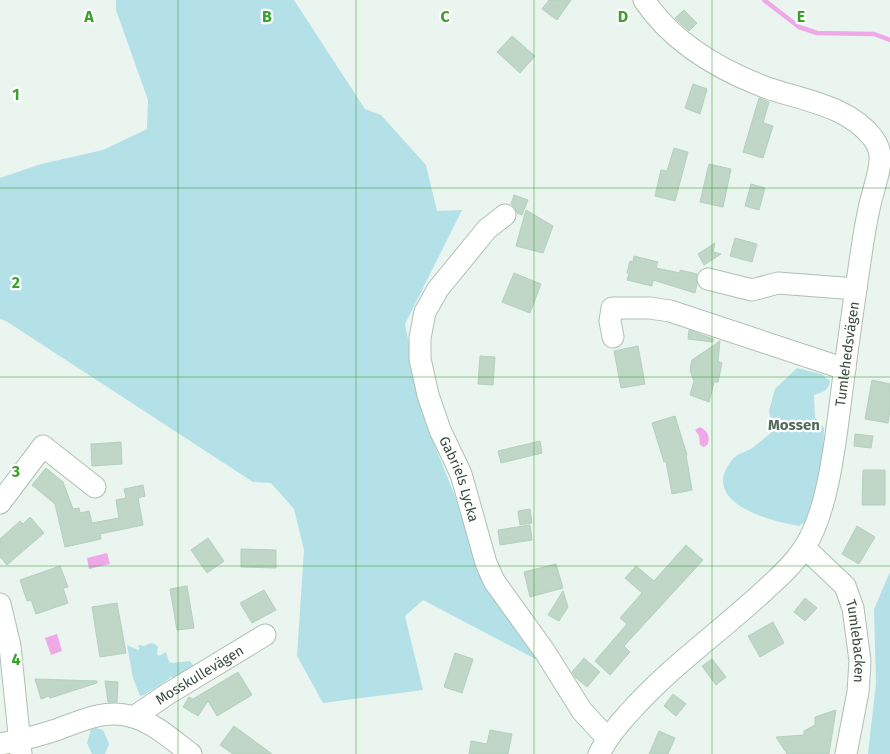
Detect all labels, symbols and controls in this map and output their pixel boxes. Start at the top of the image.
text: A [83,7,94,26]
text: B [262,7,272,26]
text: C [440,7,450,26]
text: D [618,7,628,26]
text: E [797,7,805,26]
text: 1 [12,85,20,104]
text: 2 [12,273,20,292]
street label: Tumlehedsvägen [831,300,863,407]
district label: Mossen [768,416,820,434]
street label: Gabriels Lycka [436,433,483,524]
text: 3 [11,462,20,481]
street label: Tumlebacken [842,597,869,683]
street label: Mosskullevägen [152,641,247,708]
text: 4 [11,650,21,669]

